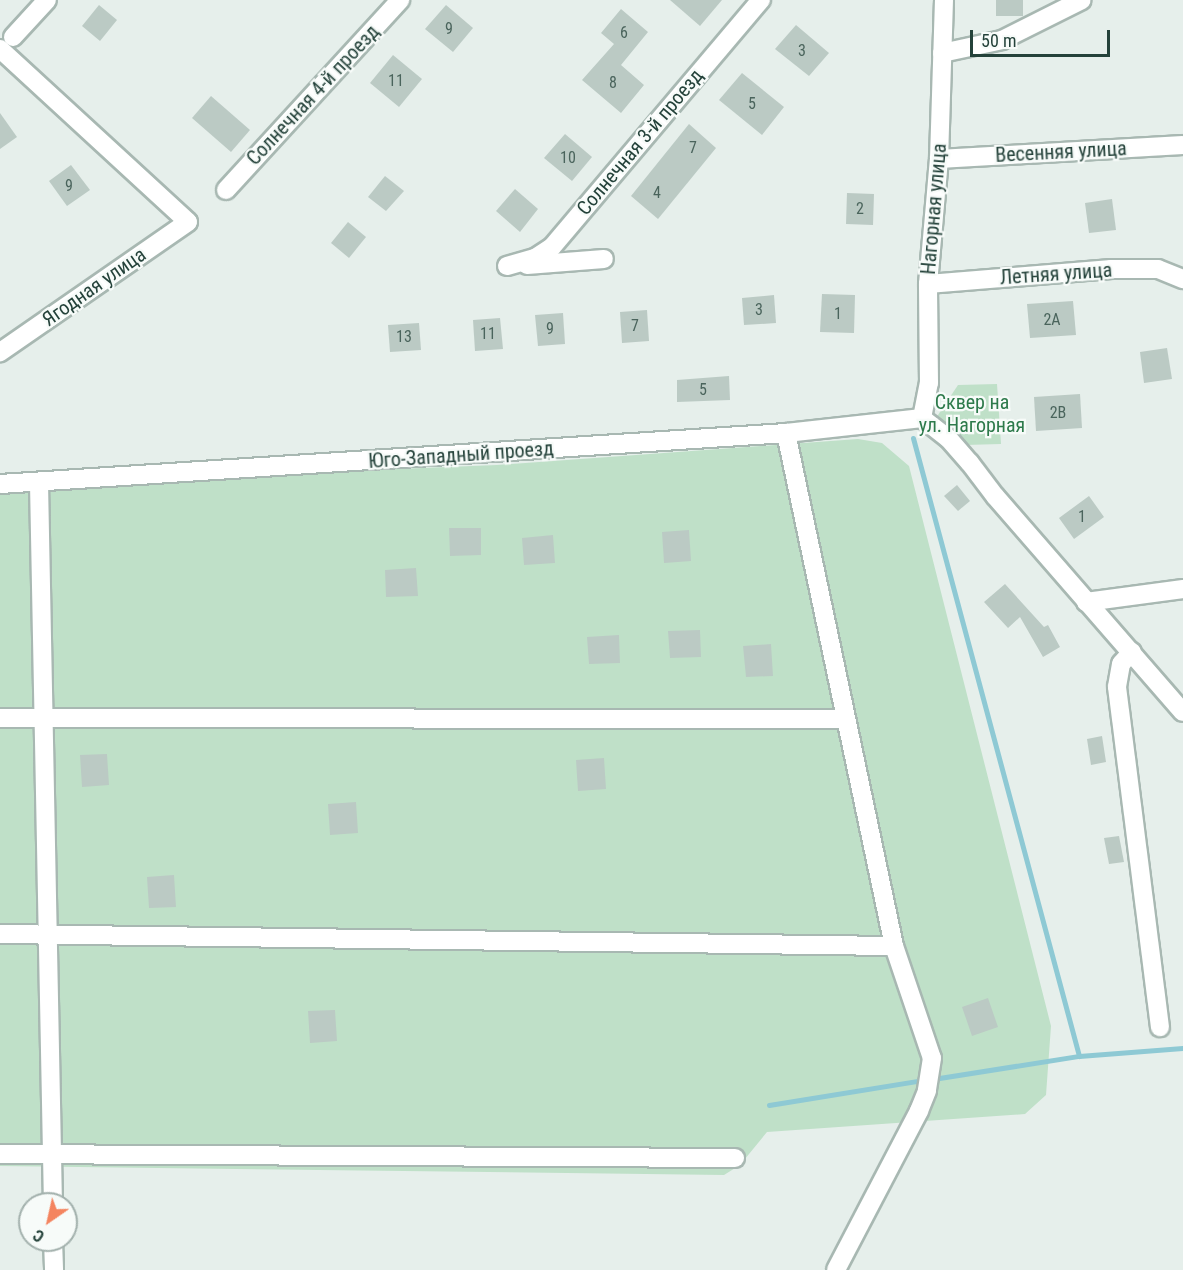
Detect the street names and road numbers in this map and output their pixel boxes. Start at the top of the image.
street label: Солнечная 4-й проезд [242,20,384,170]
street label: Солнечная 3-й проезд [572,64,708,220]
street label: Весенняя улица [995,137,1127,167]
street label: Нагорная улица [916,142,952,276]
street label: Ягодная улица [38,242,150,332]
street label: Летняя улица [999,258,1113,290]
street label: Юго-Западный проезд [368,437,554,473]

